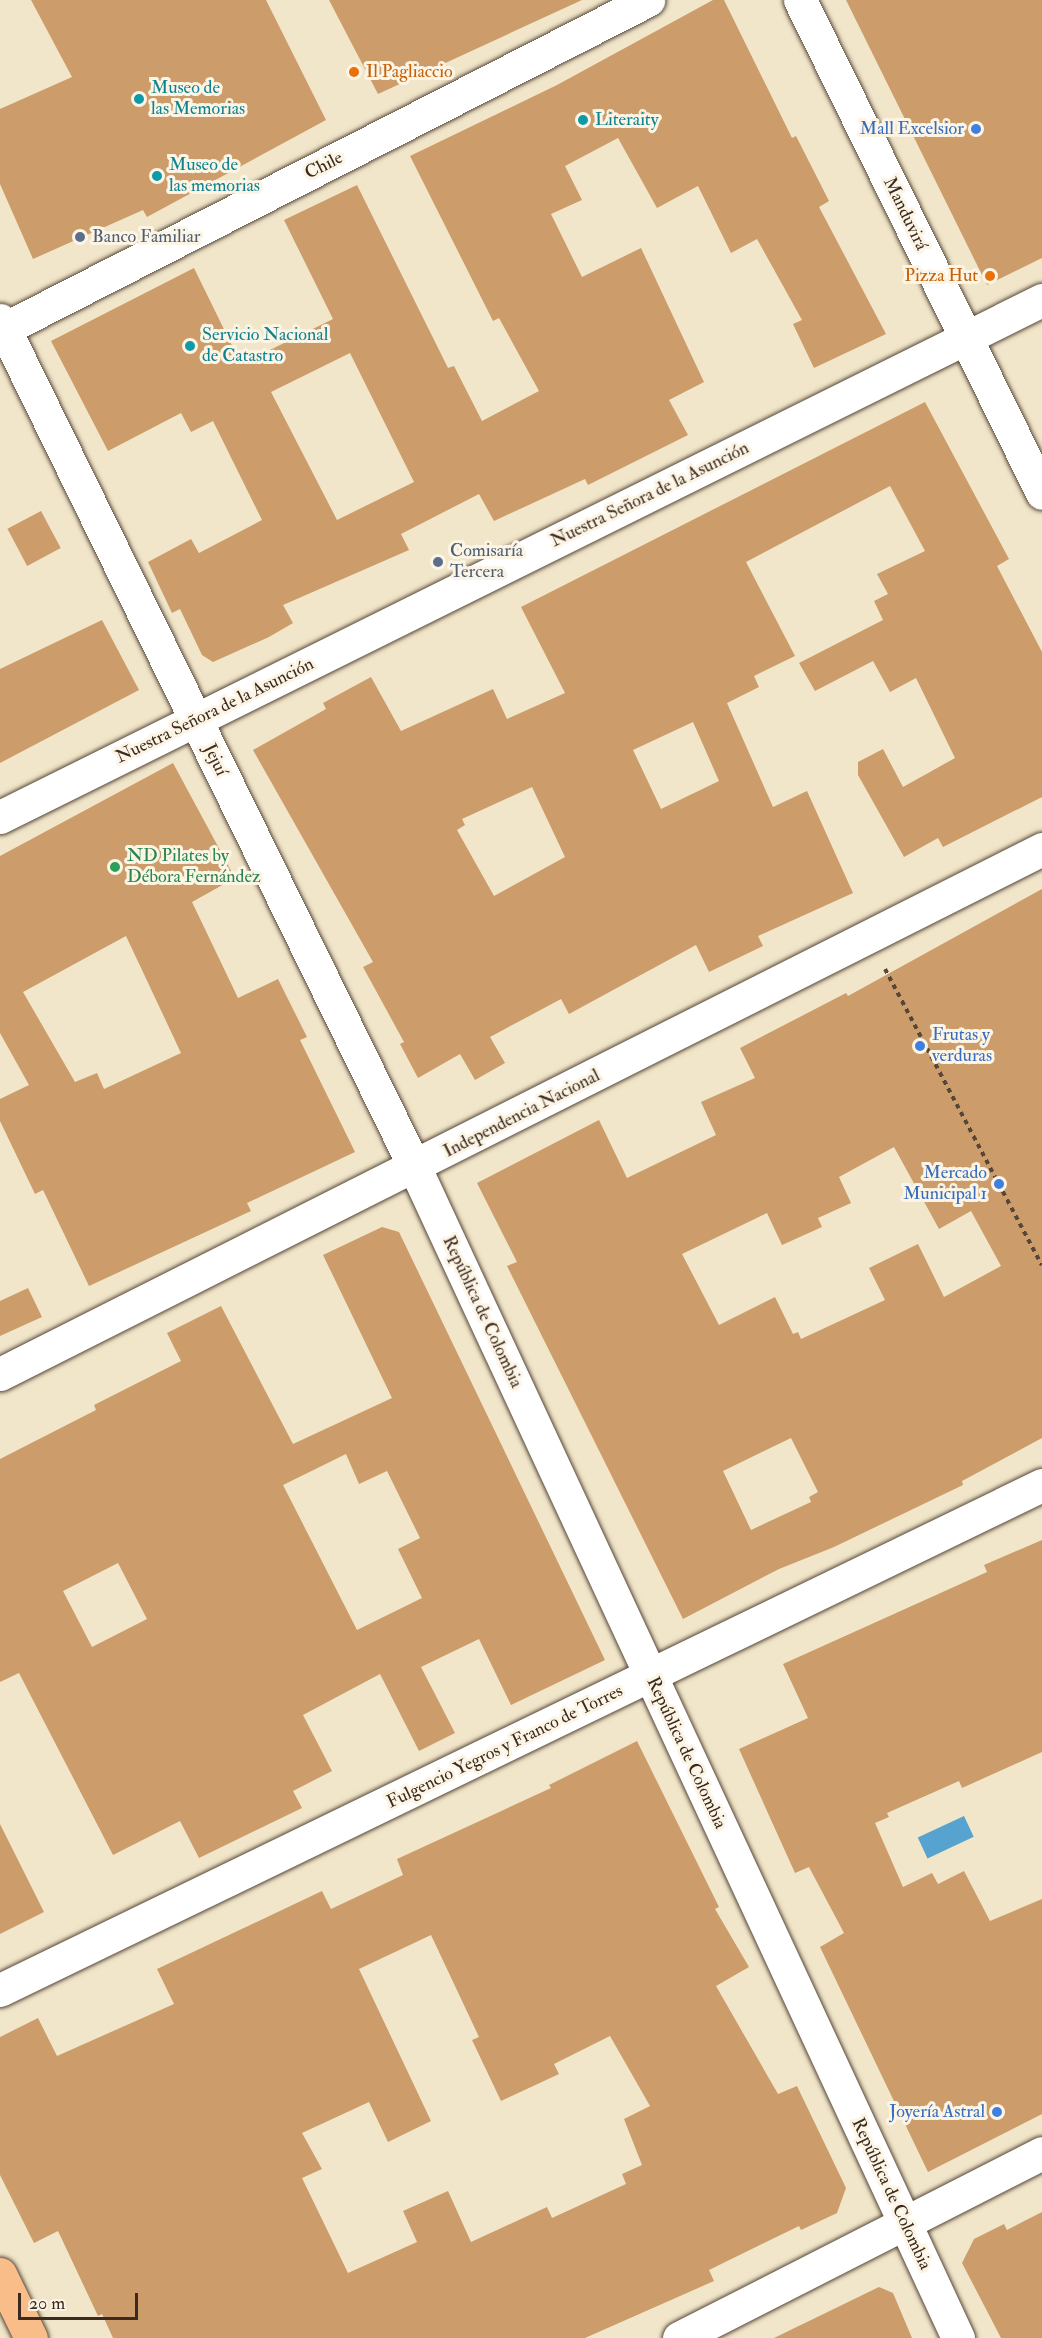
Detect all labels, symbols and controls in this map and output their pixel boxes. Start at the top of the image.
place label: Il Pagliaccio [366,61,453,83]
marker: Il Pagliaccio [347,65,361,79]
place label: Museo de las Memorias [151,78,245,121]
marker: Museo de las Memorias [132,92,146,106]
place label: Literaity [595,109,659,131]
marker: Literaity [576,113,590,127]
place label: Mall Excelsior [860,118,964,140]
marker: Mall Excelsior [969,122,983,136]
street label: Chile [302,147,346,185]
place label: Museo de las memorias [169,155,260,198]
marker: Museo de las memorias [150,169,164,183]
street label: Manduvirá [878,174,932,254]
place label: Banco Familiar [92,226,201,248]
marker: Banco Familiar [73,230,87,244]
place label: Pizza Hut [904,265,978,287]
marker: Pizza Hut [983,269,997,283]
place label: Servicio Nacional de Catastro [202,325,328,368]
marker: Servicio Nacional de Catastro [183,339,197,353]
street label: Nuestra Señora de la Asunción [547,438,753,552]
place label: Comisaría Tercera [450,541,523,584]
marker: Comisaría Tercera [431,555,445,569]
street label: Nuestra Señora de la Asunción [112,654,318,768]
street label: Jejuí [198,741,232,779]
place label: ND Pilates by Débora Fernández [127,846,261,888]
marker: ND Pilates by Débora Fernández [108,860,122,874]
place label: Frutas y verduras [932,1025,992,1068]
marker: Frutas y verduras [913,1039,927,1053]
street label: Independencia Nacional [440,1065,604,1163]
place label: Mercado Municipal 1 [903,1163,987,1206]
marker: Mercado Municipal 1 [992,1177,1006,1191]
street label: República de Colombia [437,1233,527,1391]
street label: República de Colombia [641,1674,731,1832]
street label: Fulgencio Yegros y Franco de Torres [384,1680,626,1814]
place label: Joyería Astral [889,2101,985,2123]
marker: Joyería Astral [990,2105,1004,2119]
street label: República de Colombia [846,2115,936,2273]
scale bar [21,2281,141,2319]
text: 20 m [29,2292,65,2315]

